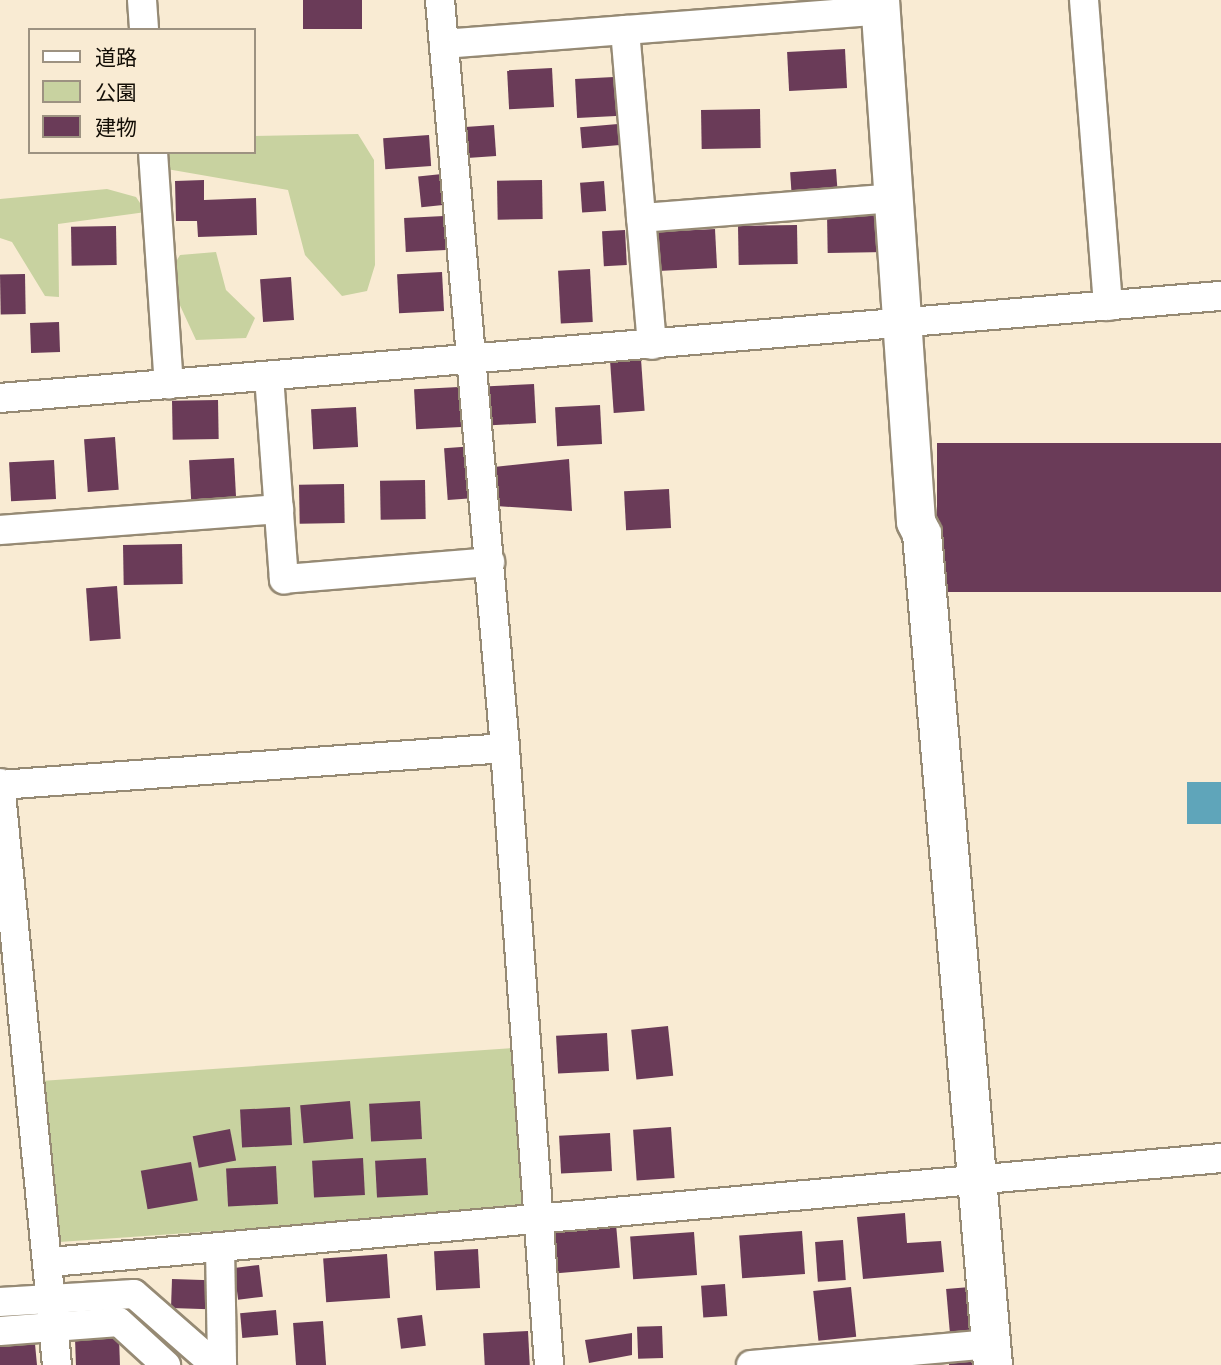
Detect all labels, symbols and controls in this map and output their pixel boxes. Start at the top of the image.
legend [28,28,256,154]
text: 道路 [95,44,137,72]
text: 公園 [95,79,137,107]
text: 建物 [95,114,137,142]

